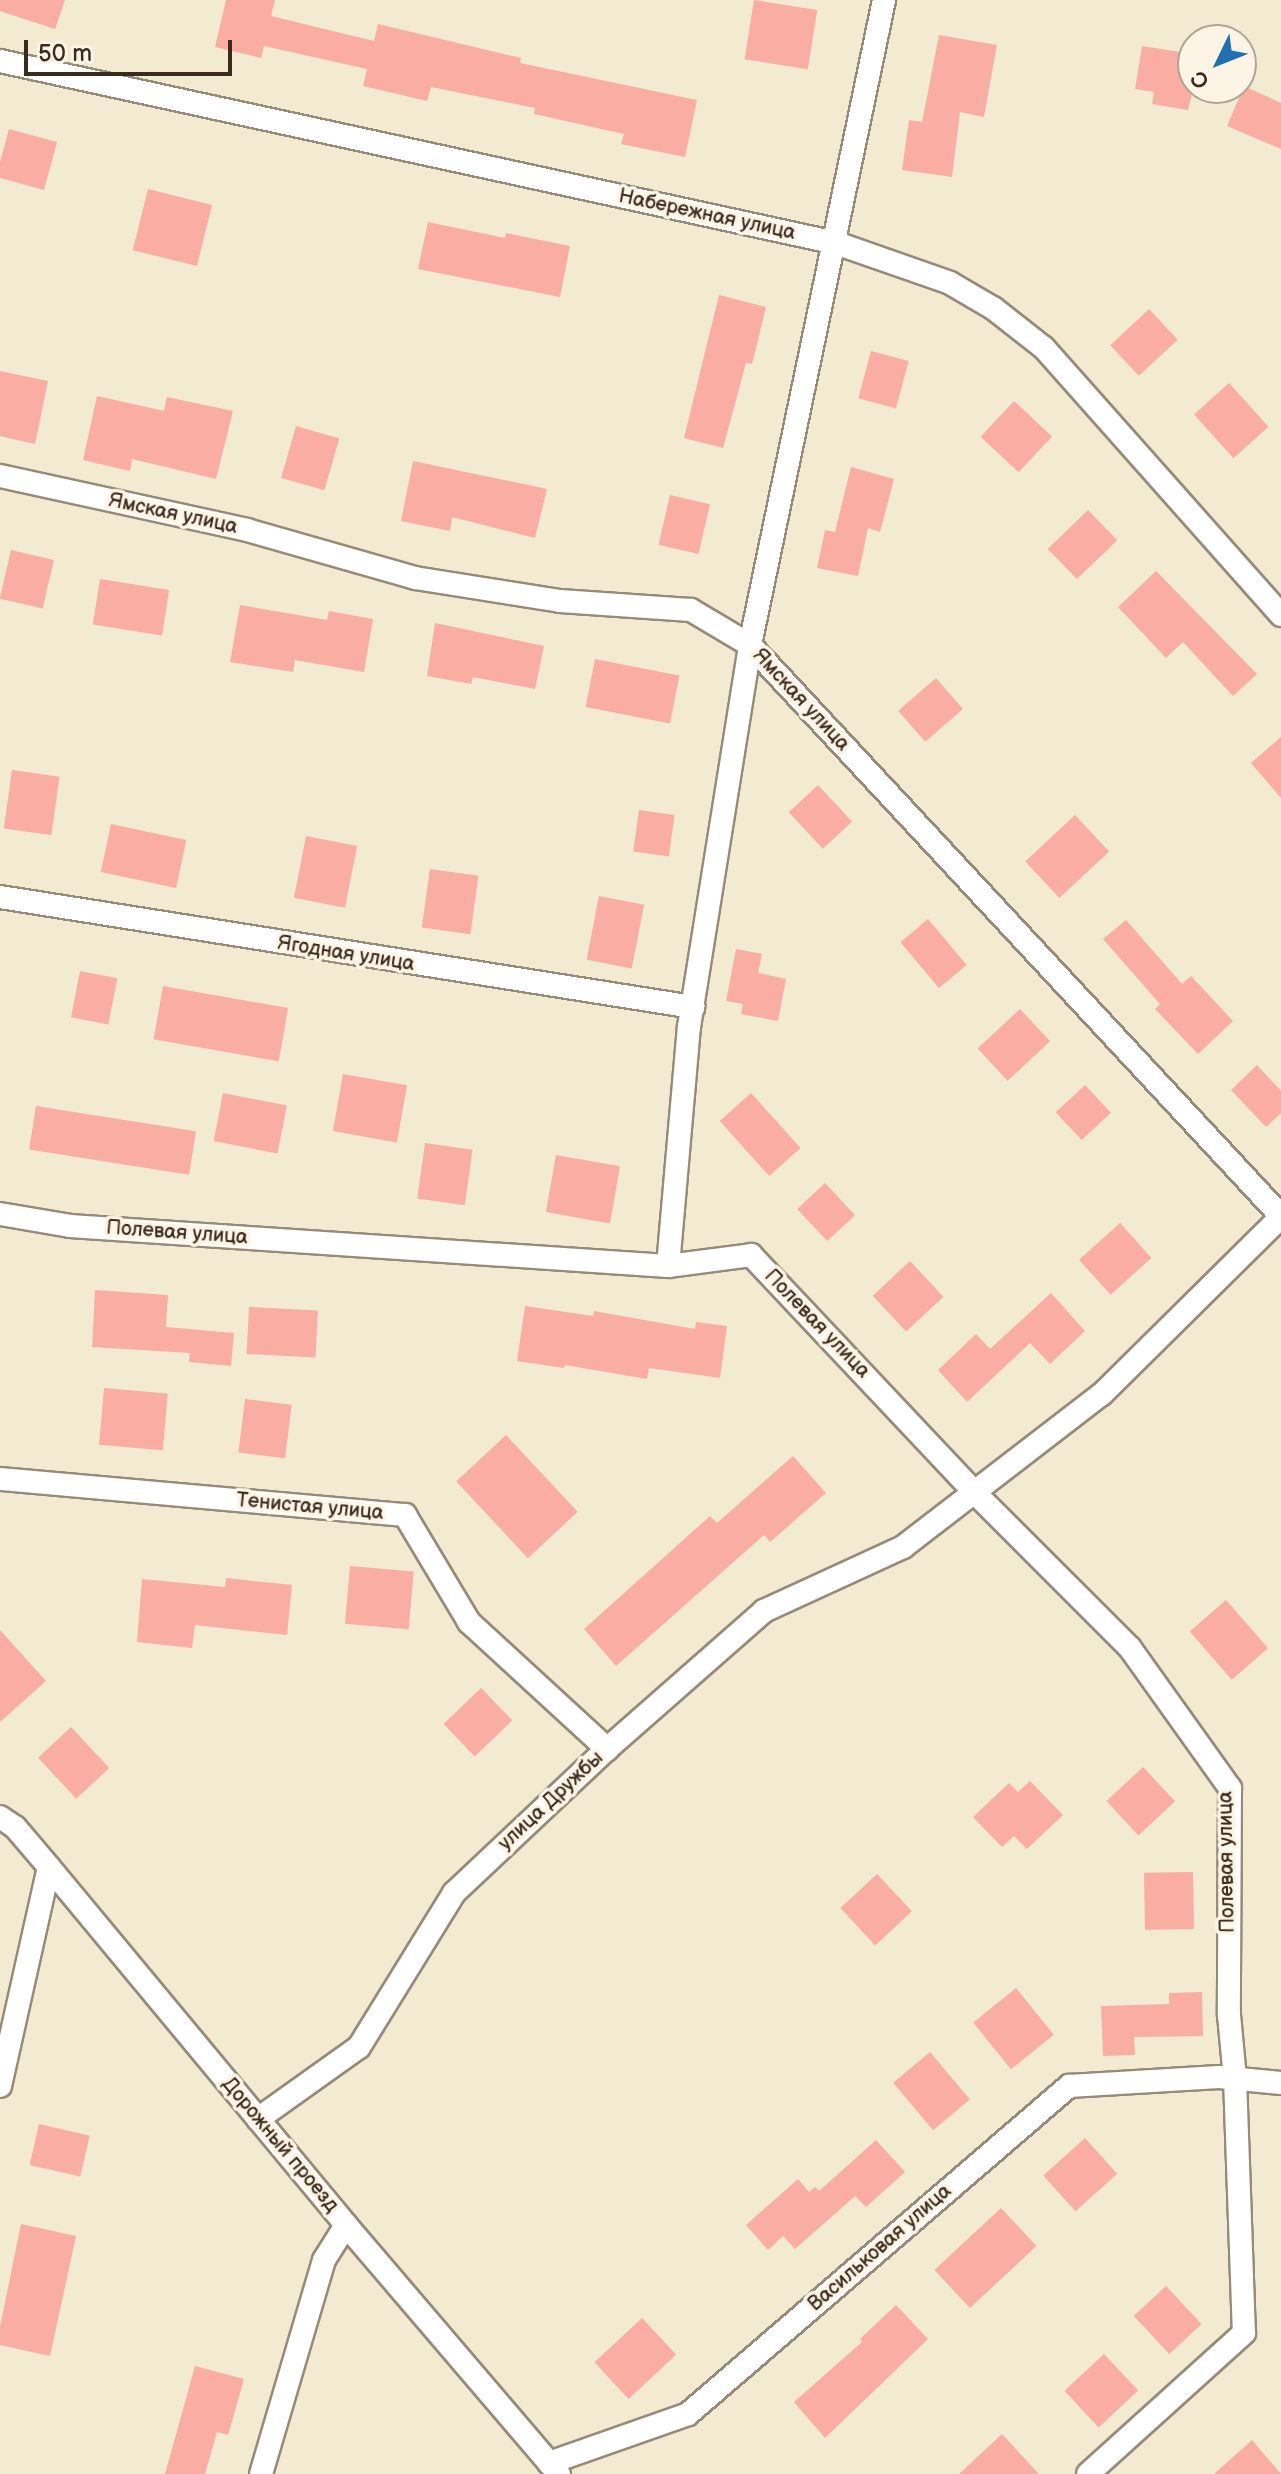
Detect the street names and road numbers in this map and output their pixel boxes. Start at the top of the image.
street label: Набережная улица [616,185,798,245]
street label: Ямская улица [106,489,240,539]
street label: Ямская улица [748,644,854,756]
street label: Ягодная улица [276,931,416,977]
street label: Полевая улица [105,1216,249,1250]
street label: Полевая улица [759,1265,875,1383]
street label: Тенистая улица [235,1489,385,1525]
street label: улица Дружбы [494,1746,608,1856]
street label: Полевая улица [1214,1791,1240,1933]
street label: Дорожный проезд [217,2073,343,2217]
street label: Васильковая улица [804,2179,956,2317]

